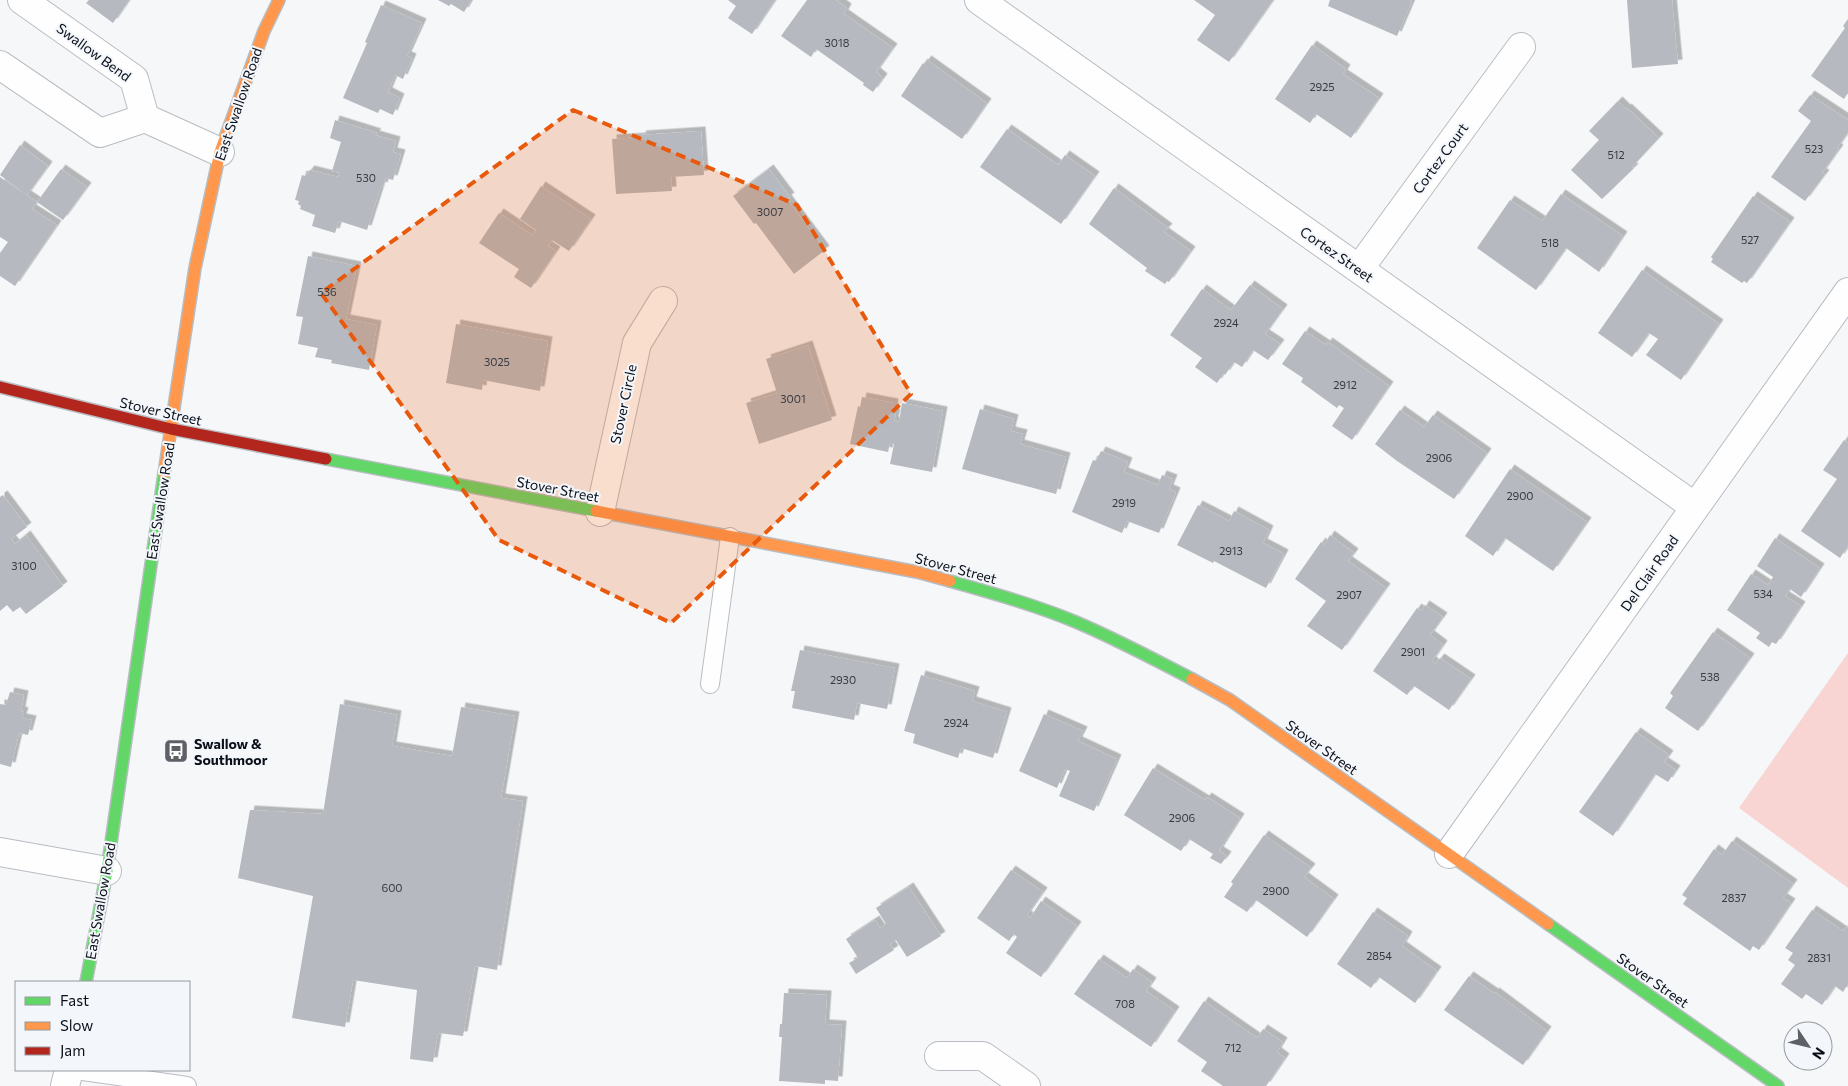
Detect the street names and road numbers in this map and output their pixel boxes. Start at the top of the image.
street label: Swallow Bend [53,19,135,85]
street label: East Swallow Road [211,45,265,163]
street label: Cortez Court [1409,119,1472,197]
street label: Cortez Street [1297,222,1377,286]
street label: Stover Circle [606,363,640,445]
street label: Stover Street [118,393,204,429]
street label: East Swallow Road [142,441,178,561]
street label: Stover Street [515,473,601,505]
street label: Del Clair Road [1617,532,1681,614]
street label: Stover Street [913,549,999,587]
street label: Stover Street [1283,716,1361,778]
street label: East Swallow Road [81,841,119,961]
street label: Stover Street [1614,949,1692,1011]

